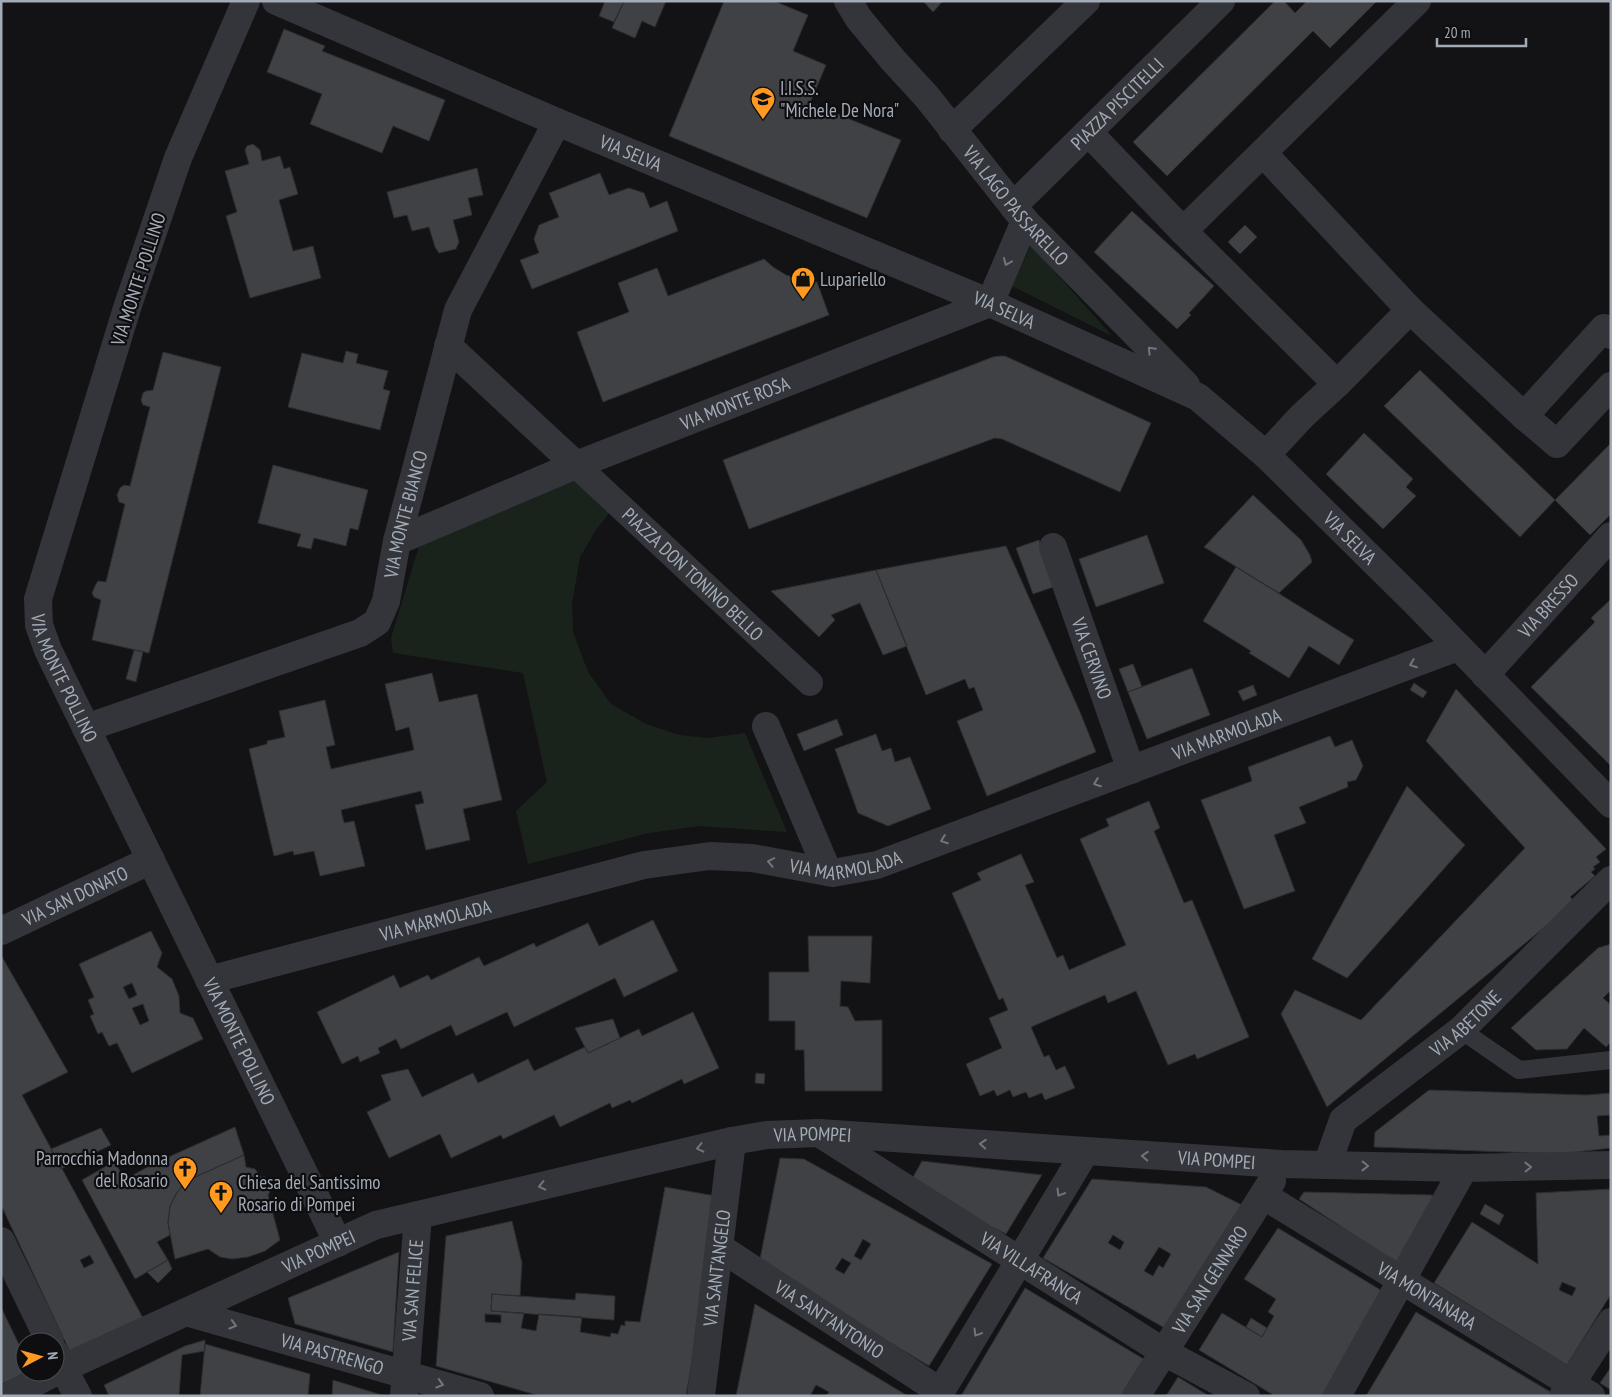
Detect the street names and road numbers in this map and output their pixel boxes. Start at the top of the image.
street label: PIAZZA PISCITELLI [1065,52,1169,155]
street label: VIA SELVA [595,129,666,177]
street label: VIA LAGO PASSARELLO [957,140,1074,270]
street label: VIA MONTE POLLINO [105,209,171,350]
street label: VIA SELVA [969,285,1039,334]
street label: VIA MONTE ROSA [676,371,793,435]
street label: VIA MONTE BIANCO [378,448,432,581]
street label: PIAZZA DON TONINO BELLO [617,502,769,646]
street label: VIA SELVA [1318,506,1382,569]
street label: VIA BRESSO [1512,568,1583,643]
street label: VIA MONTE POLLINO [27,612,103,746]
street label: VIA CERVINO [1066,613,1117,702]
street label: VIA MARMOLADA [1168,703,1284,765]
street label: VIA MARMOLADA [787,845,905,885]
street label: VIA SAN DONATO [18,861,132,932]
street label: VIA MARMOLADA [376,894,493,947]
street label: VIA MONTE POLLINO [198,973,281,1109]
street label: VIA ABETONE [1424,985,1506,1062]
street label: VIA POMPEI [772,1121,852,1147]
street label: VIA POMPEI [1176,1145,1256,1174]
street label: VIA SANT'ANGELO [697,1208,736,1329]
street label: VIA SAN GENNARO [1166,1221,1253,1339]
street label: VIA POMPEI [277,1224,359,1279]
street label: VIA VILLAFRANCA [975,1226,1087,1309]
street label: VIA SAN FELICE [396,1238,428,1343]
street label: VIA MONTANARA [1372,1256,1481,1335]
street label: VIA SANT'ANTONIO [770,1274,889,1364]
street label: VIA PASTRENGO [277,1327,386,1380]

